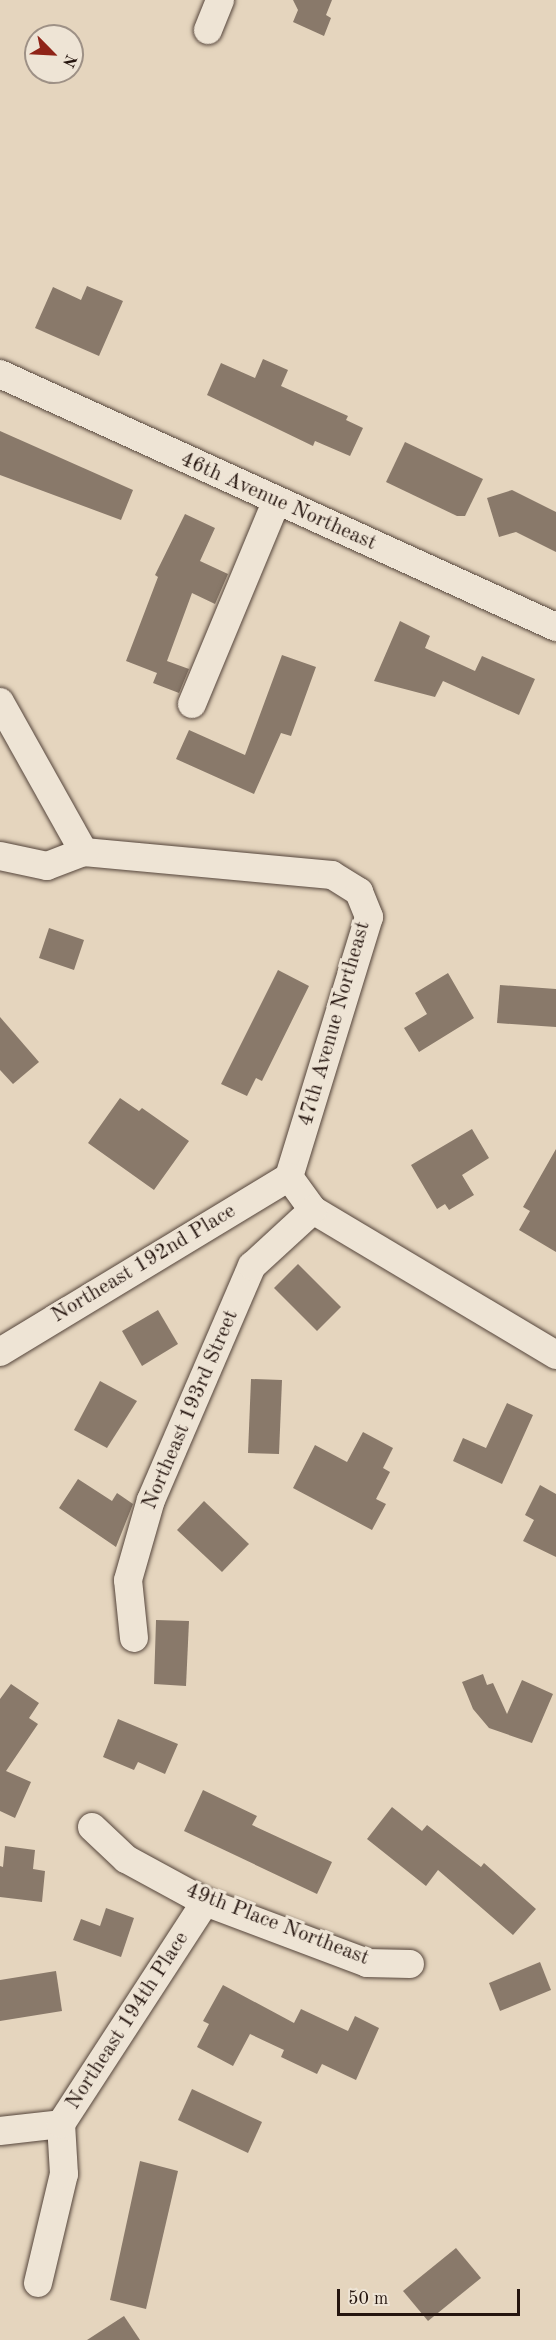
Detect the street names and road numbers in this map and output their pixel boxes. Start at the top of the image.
street label: 46th Avenue Northeast [176,447,380,557]
street label: 47th Avenue Northeast [294,919,376,1129]
street label: Northeast 192nd Place [47,1199,241,1329]
street label: Northeast 193rd Street [138,1307,244,1513]
street label: 49th Place Northeast [182,1878,372,1972]
street label: Northeast 194th Place [61,1927,195,2115]

